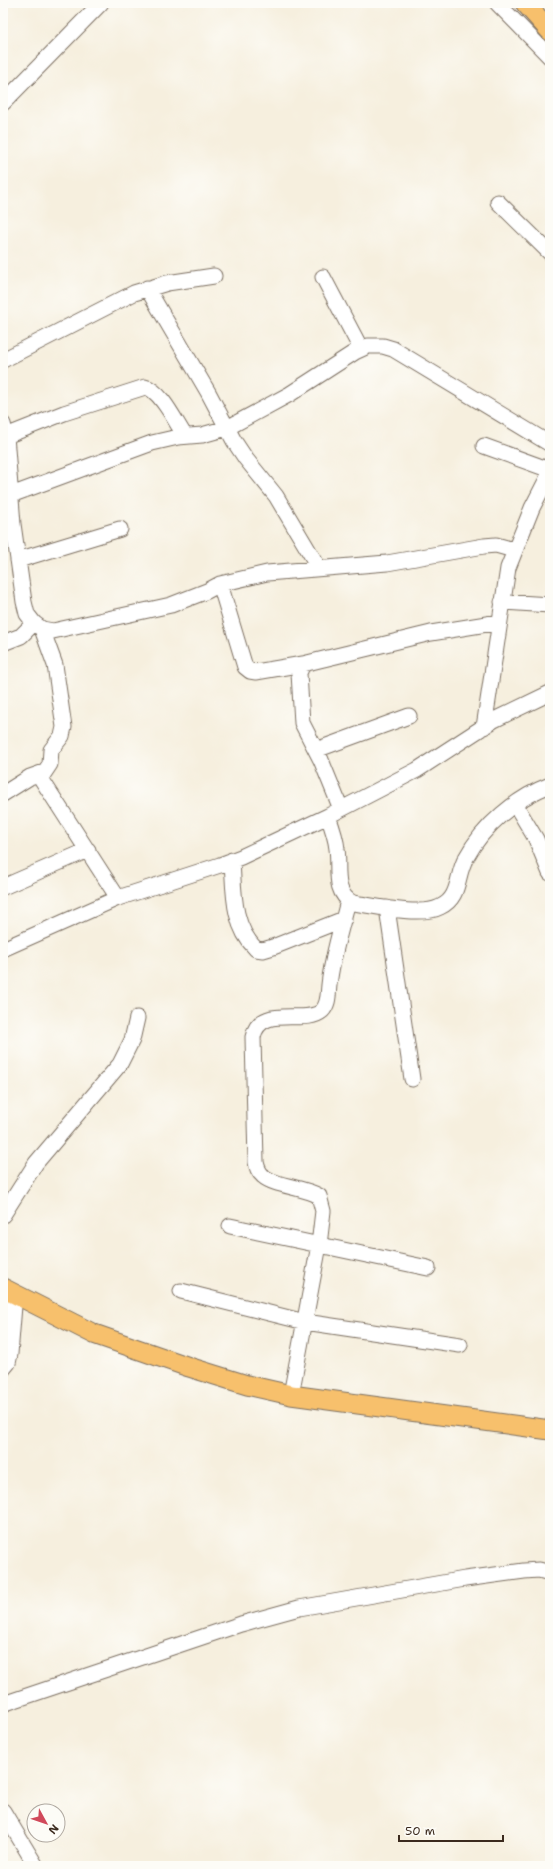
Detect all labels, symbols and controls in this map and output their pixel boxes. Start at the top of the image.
north arrow [26,1803,66,1843]
scale bar [399,1817,503,1843]
text: N [45,1821,62,1837]
text: 50 m [405,1823,435,1839]

